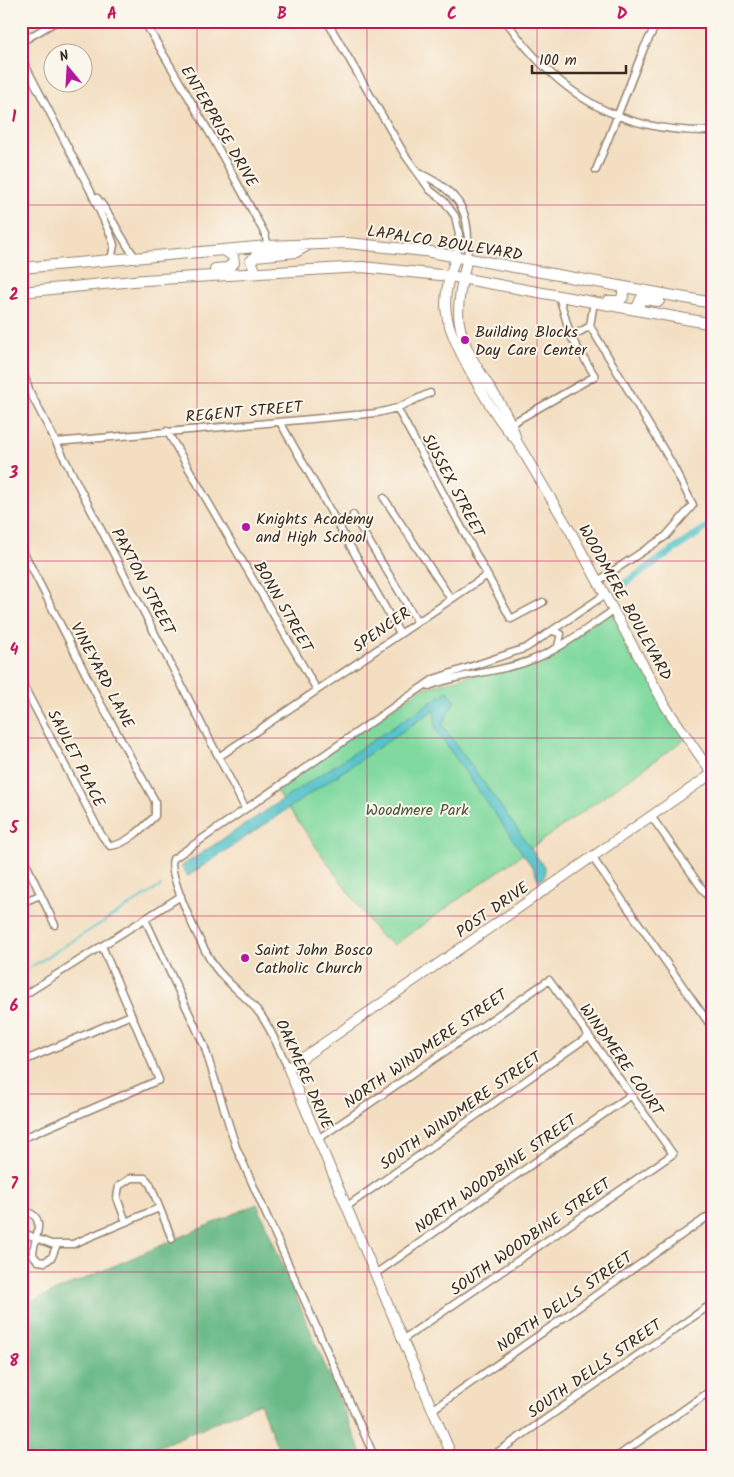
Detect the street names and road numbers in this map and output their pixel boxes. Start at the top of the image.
street label: ENTERPRISE DRIVE [174,61,264,193]
street label: LAPALCO BOULEVARD [365,219,524,268]
street label: REGENT STREET [185,395,305,430]
street label: SUSSEX STREET [415,429,491,543]
street label: WOODMERE BOULEVARD [571,520,678,685]
street label: PAXTON STREET [104,524,182,641]
street label: BONN STREET [246,556,320,658]
street label: SPENCER [348,601,416,659]
street label: VINEYARD LANE [63,618,141,734]
street label: SAULET PLACE [40,705,111,813]
street label: POST DRIVE [451,875,535,945]
street label: NORTH WINDMERE STREET [339,982,514,1115]
street label: WINDMERE COURT [573,998,670,1123]
street label: OAKMERE DRIVE [268,1015,339,1134]
street label: SOUTH WINDMERE STREET [375,1045,548,1177]
street label: NORTH WOODBINE STREET [409,1108,583,1240]
street label: SOUTH WOODBINE STREET [445,1171,618,1302]
street label: NORTH DELLS STREET [492,1245,639,1359]
street label: SOUTH DELLS STREET [522,1312,668,1425]

